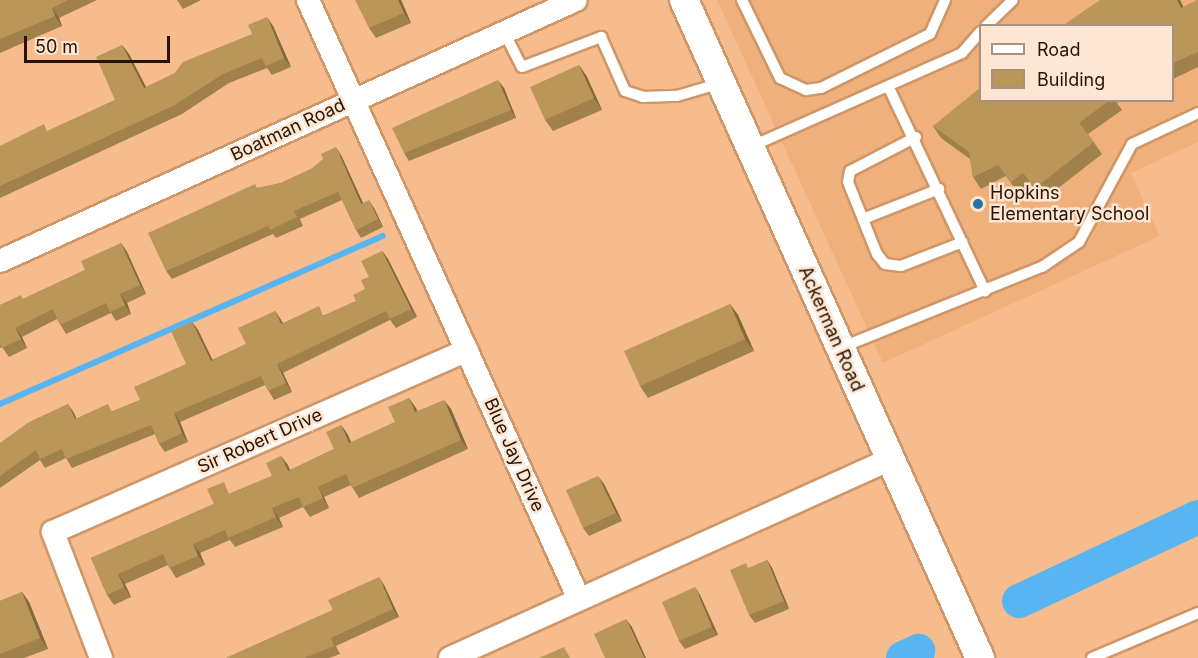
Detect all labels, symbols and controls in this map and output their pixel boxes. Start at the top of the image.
scale bar [27,24,172,62]
legend [979,24,1174,102]
text: 50 m [35,36,78,57]
text: Road [1037,39,1080,60]
text: Building [1037,69,1105,90]
street label: Boatman Road [227,94,349,166]
place label: Hopkins Elementary School [990,183,1149,226]
marker: Hopkins Elementary School [971,197,985,211]
street label: Ackerman Road [794,263,868,395]
street label: Blue Jay Drive [479,395,549,515]
street label: Sir Robert Drive [194,404,326,478]

